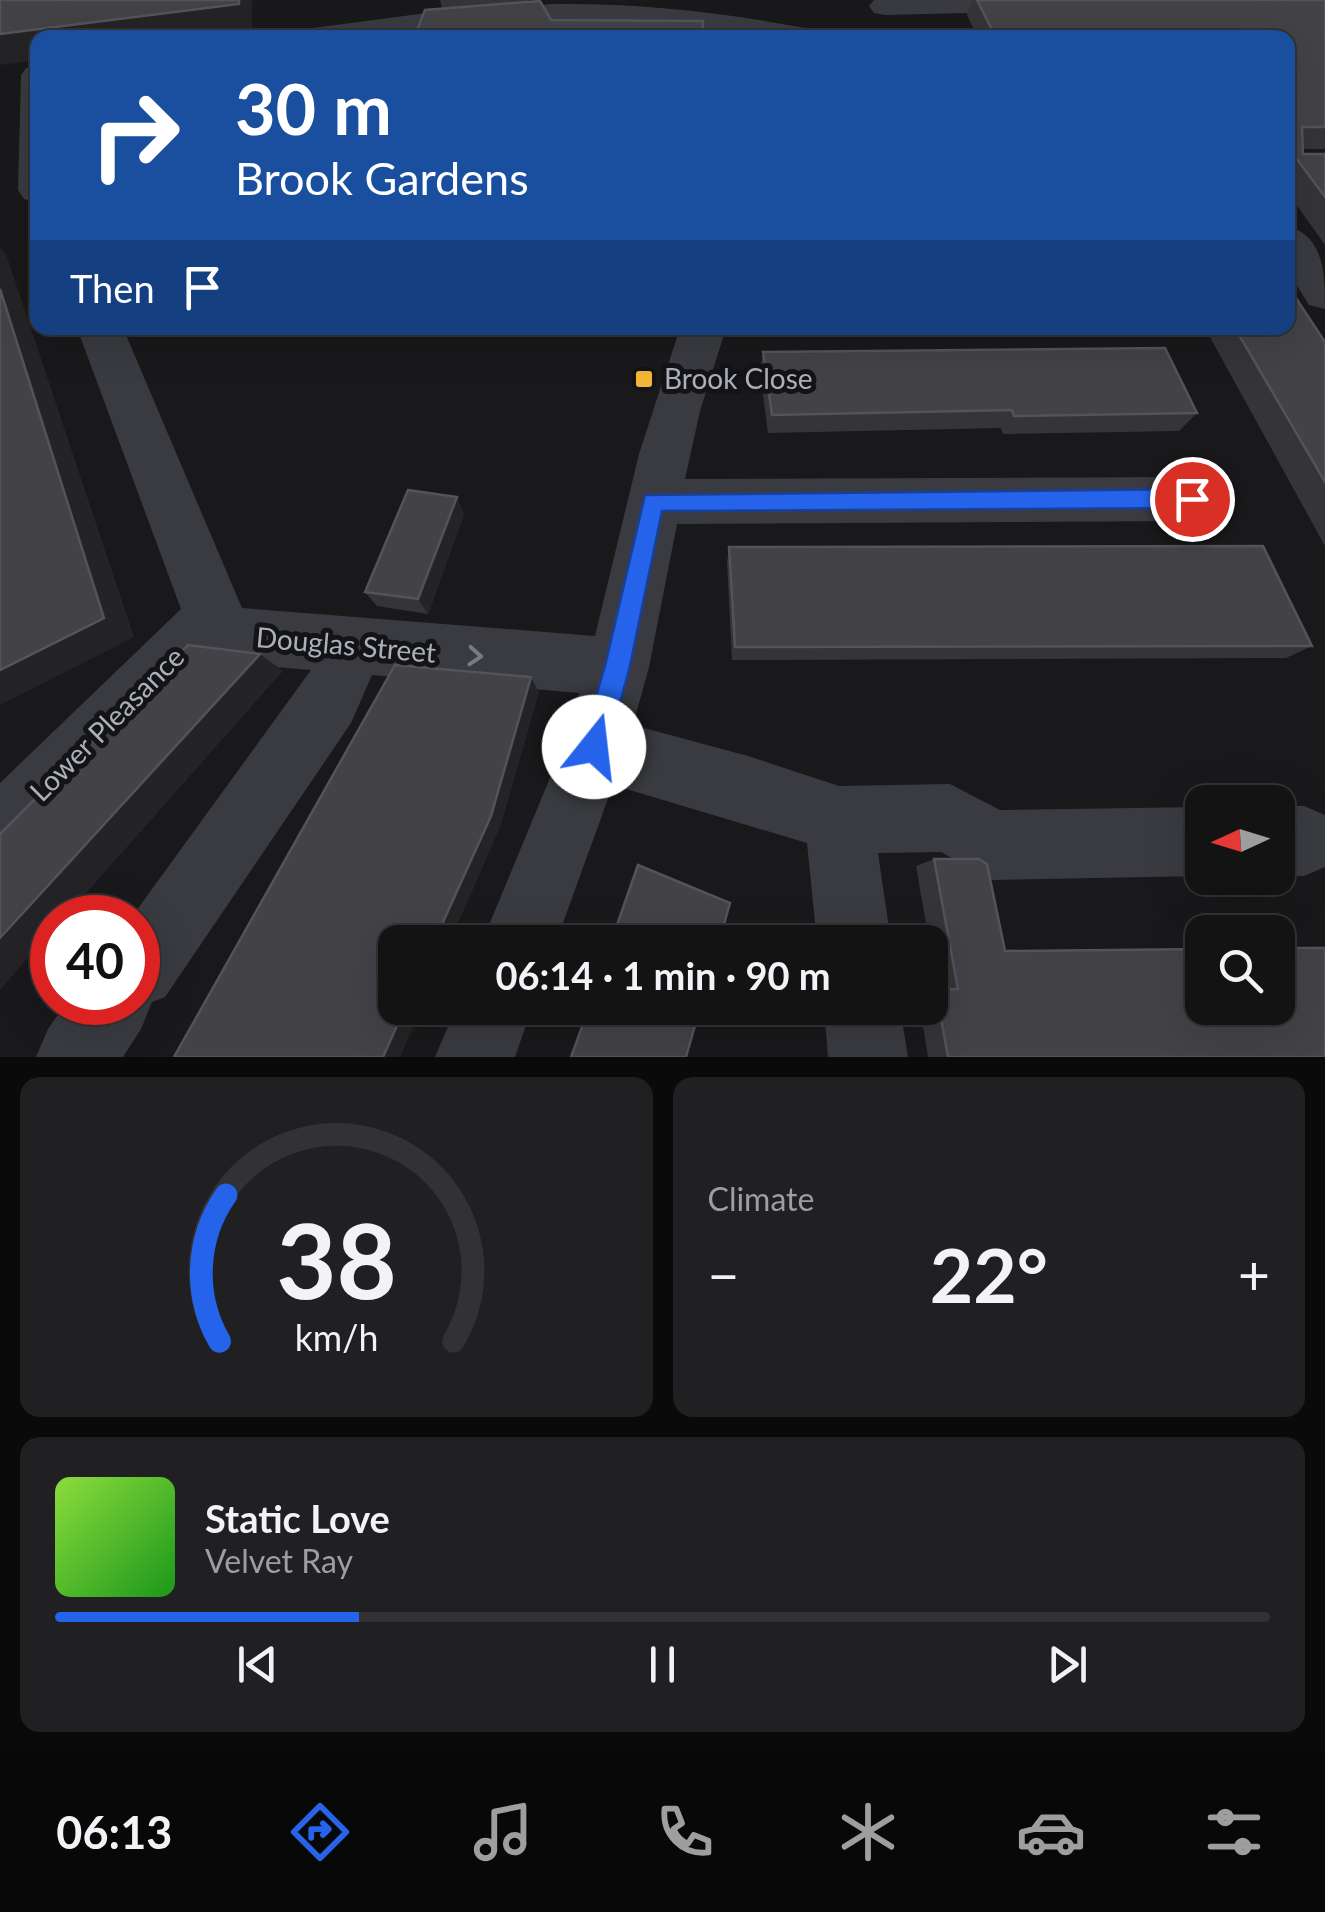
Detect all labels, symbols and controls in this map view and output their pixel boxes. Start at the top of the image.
text: 30 m [235,66,392,150]
icon: right [70,70,200,200]
text: Brook Gardens [235,151,529,205]
icon: arrive [175,260,230,315]
text: Then [70,265,155,311]
place label: Brook Close [664,361,813,395]
marker: Brook Close [633,368,655,390]
pin [1150,457,1235,542]
icon: arrive [1165,472,1220,527]
street label: Douglas Street [255,619,438,669]
street label: Lower Pleasance [22,639,190,807]
one-way arrow [468,644,484,666]
position arrow [542,695,646,799]
north arrow [1185,785,1295,895]
map controls [1185,785,1295,1025]
speed limit sign: 40 [30,895,160,1025]
button: search [1185,915,1295,1025]
text: 06:14 · 1 min · 90 m [495,952,831,998]
text: Climate [708,1179,814,1218]
text: 38 [276,1196,397,1321]
text: 22° [930,1229,1048,1319]
text: − [708,1241,739,1307]
text: + [1238,1241,1270,1307]
text: km/h [294,1316,378,1359]
text: Static Love [205,1495,390,1541]
text: Velvet Ray [205,1541,353,1580]
icon: previous [230,1637,285,1692]
icon: pause [635,1637,690,1692]
icon: next [1040,1637,1095,1692]
icon: directions [285,1797,355,1867]
icon: music [468,1797,538,1867]
icon: phone [650,1797,720,1867]
icon: climate [833,1797,903,1867]
icon: car [1016,1797,1086,1867]
icon: filters [1199,1797,1269,1867]
text: 06:13 [56,1805,172,1859]

